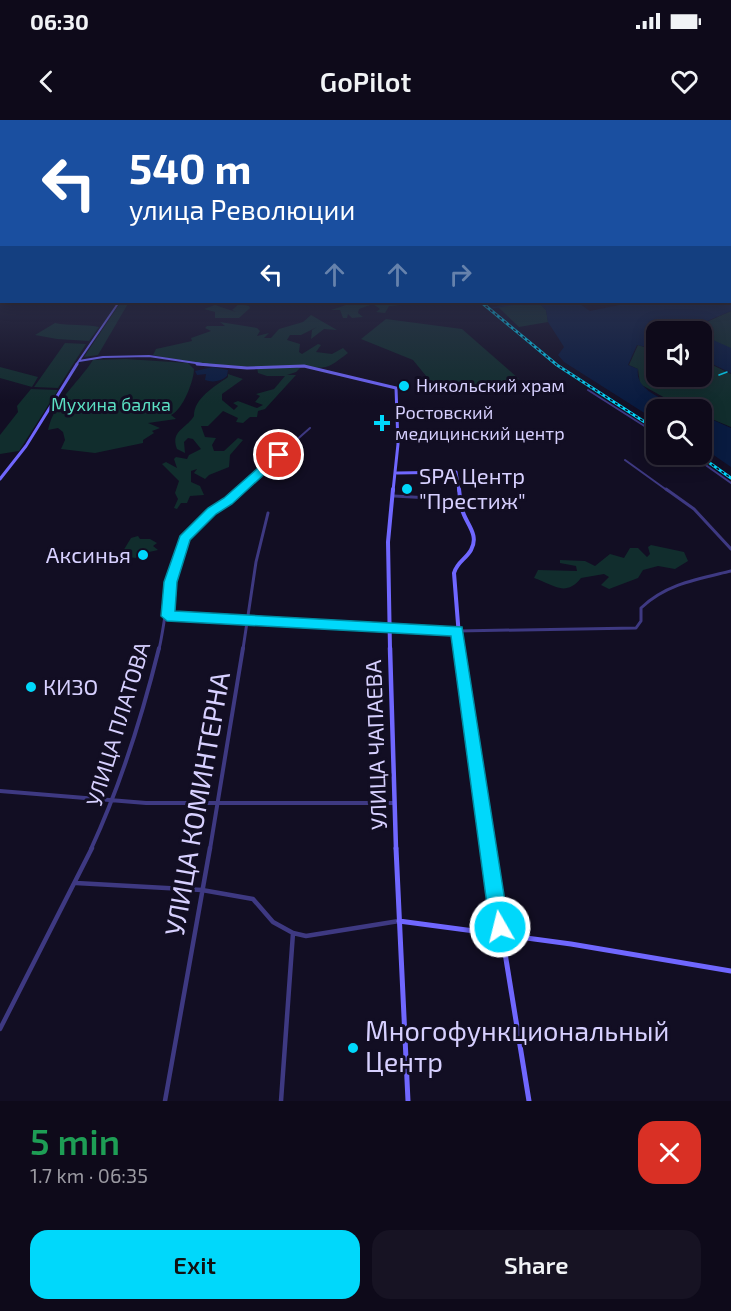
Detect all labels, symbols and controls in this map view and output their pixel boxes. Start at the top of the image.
text: 06:30 [30,8,89,34]
icon: back [30,65,63,98]
text: GoPilot [320,65,411,97]
icon: heart [668,65,701,98]
text: 540 m [129,142,252,192]
icon: left [30,144,108,222]
text: улица Революции [129,193,355,225]
icon: left [255,258,288,291]
icon: ahead [318,258,351,291]
icon: ahead [381,258,414,291]
icon: right [444,258,477,291]
map controls [646,321,712,465]
button: sound [646,321,712,387]
place label: Никольский храм [416,374,565,396]
marker: Никольский храм [397,379,411,393]
park label: Мухина балка [51,393,171,415]
button: search [646,399,712,465]
place label: Ростовский медицинский центр [395,401,565,444]
marker: Ростовский медицинский центр [373,414,391,432]
pin [253,429,304,480]
icon: arrive [262,438,295,471]
place label: SPA Центр "Престиж" [419,462,526,513]
marker: SPA Центр "Престиж" [400,482,414,496]
place label: Аксинья [46,541,131,567]
marker: Аксинья [136,548,150,562]
street label: УЛИЦА ПЛАТОВА [80,638,155,809]
street label: УЛИЦА ЧАПАЕВА [359,659,391,831]
street label: УЛИЦА КОМИНТЕРНА [157,669,235,938]
place label: КИЗО [43,673,98,699]
marker: КИЗО [24,680,38,694]
position arrow [468,895,532,959]
place label: Многофункциональный Центр [365,1014,669,1078]
marker: Многофункциональный Центр [346,1041,360,1055]
text: 5 min [30,1119,120,1162]
button: close [638,1121,701,1184]
text: 1.7 km · 06:35 [30,1163,148,1187]
button: Exit [30,1230,360,1299]
button: Share [372,1230,701,1299]

